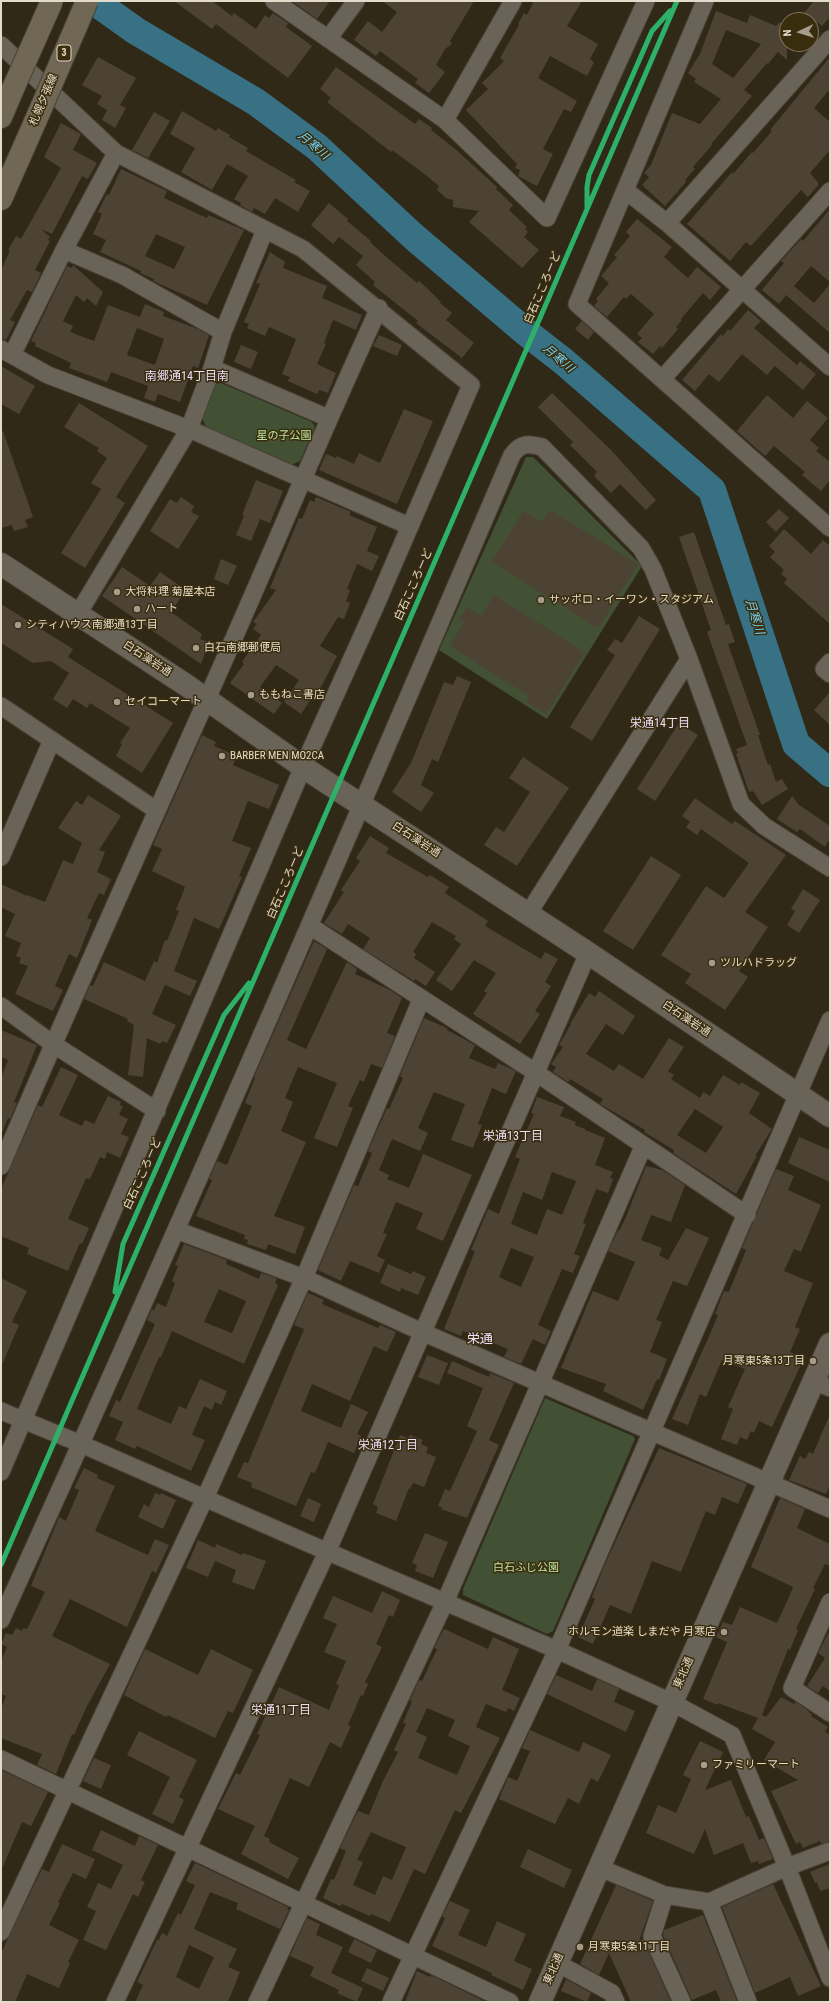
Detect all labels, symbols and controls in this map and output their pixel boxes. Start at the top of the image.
north arrow [779,12,819,52]
text: N [781,29,794,37]
road number: 3 [57,45,71,61]
street label: 札幌夕張線 [27,72,61,128]
water label: 月寒川 [295,129,331,163]
street label: 白石こころーど [522,250,564,326]
water label: 月寒川 [540,342,576,376]
district label: 南郷通14丁目南 [145,370,229,384]
park label: 星の子公園 [257,429,311,443]
street label: 白石こころーど [392,547,436,623]
place label: 大将料理 菊屋本店 [125,585,216,599]
marker: 大将料理 菊屋本店 [112,587,122,597]
place label: サッポロ・イーワン・スタジアム [549,593,714,607]
marker: サッポロ・イーワン・スタジアム [536,595,546,605]
water label: 月寒川 [742,598,766,636]
place label: ハート [145,602,178,616]
marker: ハート [132,604,142,614]
place label: シティハウス南郷通13丁目 [26,618,158,632]
marker: シティハウス南郷通13丁目 [13,620,23,630]
street label: 白石藻岩通 [120,638,174,680]
place label: 白石南郷郵便局 [204,641,281,655]
marker: 白石南郷郵便局 [191,643,201,653]
place label: ももねこ書店 [259,688,325,702]
marker: ももねこ書店 [246,690,256,700]
place label: セイコーマート [125,695,202,709]
marker: セイコーマート [112,697,122,707]
district label: 栄通14丁目 [630,717,690,731]
place label: BARBER MEN MO2CA [230,749,324,763]
marker: BARBER MEN MO2CA [217,751,227,761]
street label: 白石藻岩通 [389,819,443,861]
street label: 白石こころーど [265,845,307,921]
place label: ツルハドラッグ [720,956,797,970]
marker: ツルハドラッグ [707,958,717,968]
street label: 白石藻岩通 [660,998,712,1040]
district label: 栄通13丁目 [483,1130,543,1144]
street label: 白石こころーど [121,1136,165,1212]
district label: 栄通 [467,1332,493,1348]
place label: 月寒東5条13丁目 [723,1354,805,1368]
marker: 月寒東5条13丁目 [808,1356,818,1366]
district label: 栄通12丁目 [358,1439,418,1453]
park label: 白石ふじ公園 [493,1561,559,1575]
place label: ホルモン道楽 しまだや 月寒店 [568,1625,716,1639]
marker: ホルモン道楽 しまだや 月寒店 [719,1627,729,1637]
street label: 東北通 [671,1655,697,1691]
district label: 栄通11丁目 [251,1704,311,1718]
place label: ファミリーマート [712,1758,800,1772]
marker: ファミリーマート [699,1760,709,1770]
place label: 月寒東5条11丁目 [588,1940,670,1954]
marker: 月寒東5条11丁目 [575,1942,585,1952]
street label: 東北通 [541,1951,567,1987]

